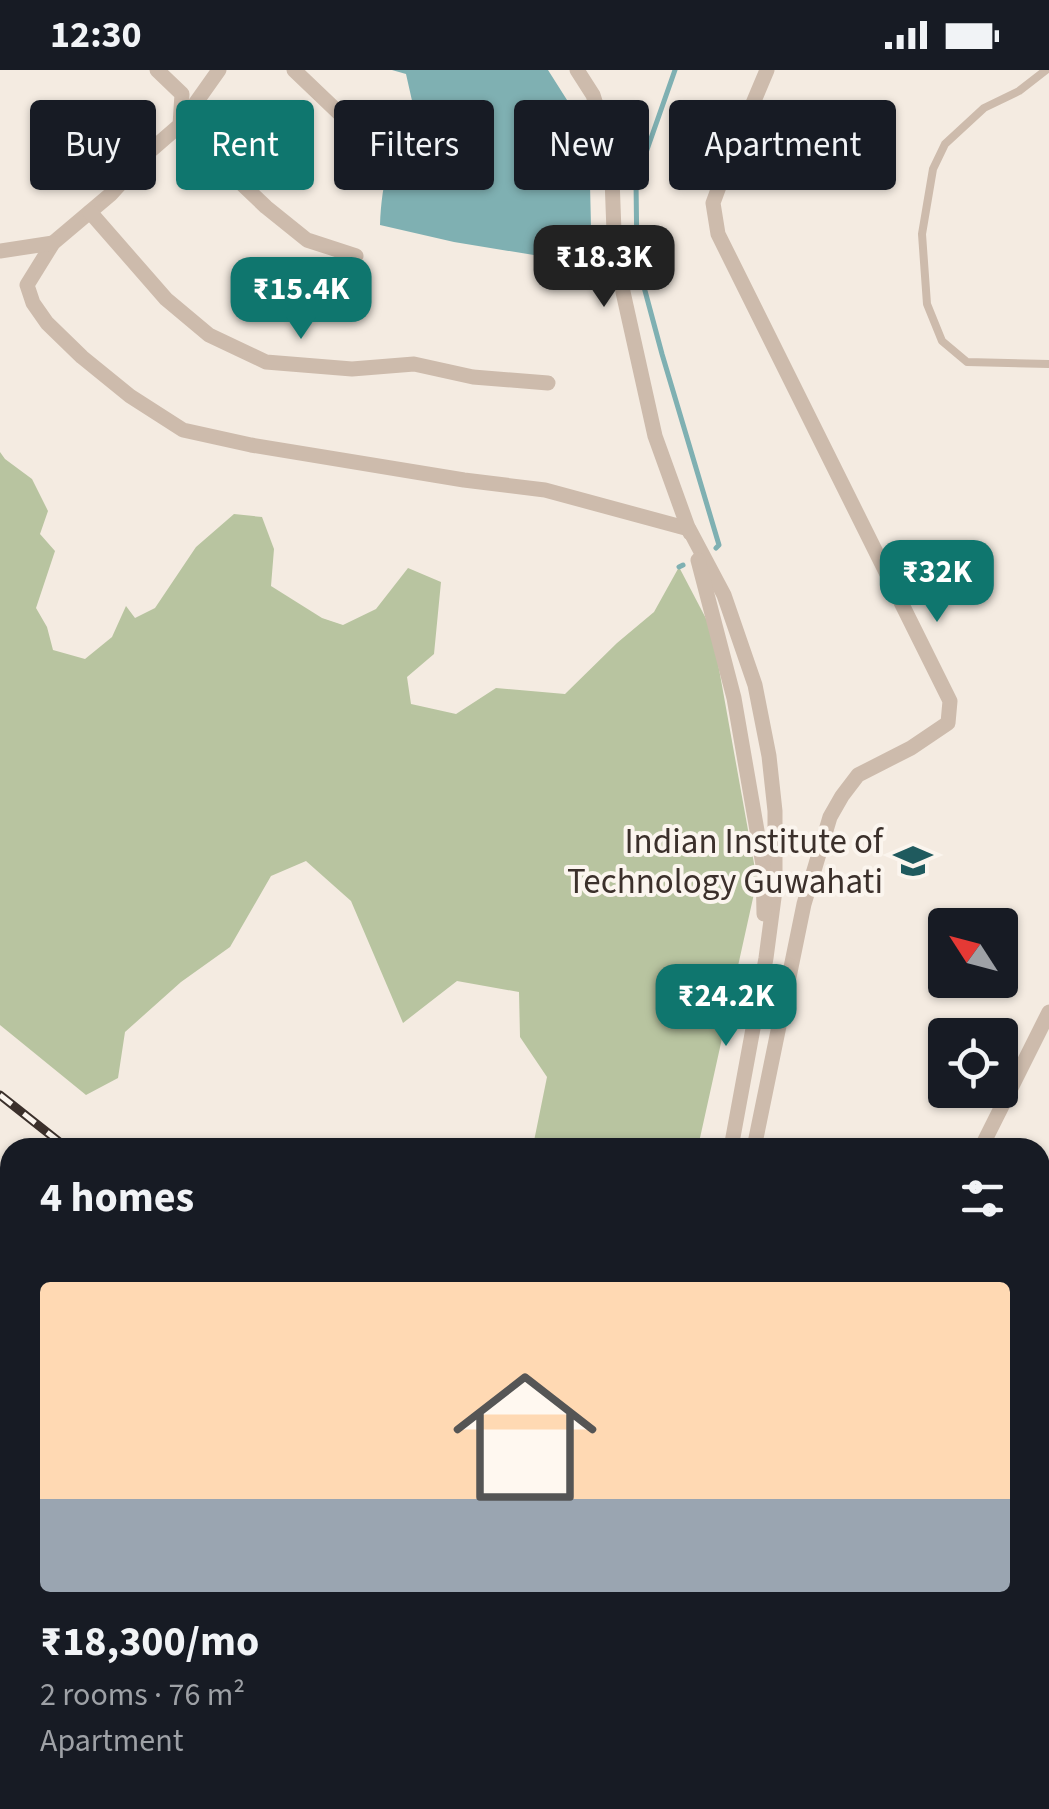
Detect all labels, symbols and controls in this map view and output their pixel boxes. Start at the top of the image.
text: 12:30 [50,8,142,62]
chip: Buy [30,100,156,190]
chip: Rent [176,100,314,190]
chip: Filters [334,100,494,190]
chip: New [514,100,649,190]
chip: Apartment [669,100,896,190]
pin: ₹18.3K [523,225,685,310]
text: ₹18.3K [556,234,652,280]
pin: ₹15.4K [220,257,382,342]
text: ₹15.4K [253,266,349,312]
pin: ₹32K [878,540,996,625]
text: ₹32K [902,549,972,595]
place label: Indian Institute of Technology Guwahati [567,817,885,907]
school or university icon: Indian Institute of Technology Guwahati [892,840,934,882]
north arrow [928,908,1018,998]
map controls [928,908,1018,1108]
pin: ₹24.2K [645,964,807,1049]
text: ₹24.2K [678,973,774,1019]
button: locate [928,1018,1018,1108]
text: 4 homes [40,1168,194,1228]
icon: filters [955,1171,1010,1226]
icon: home [435,1347,615,1527]
text: ₹18,300/mo [40,1612,259,1672]
text: 2 rooms · 76 m² [40,1672,245,1718]
text: Apartment [40,1718,183,1764]

